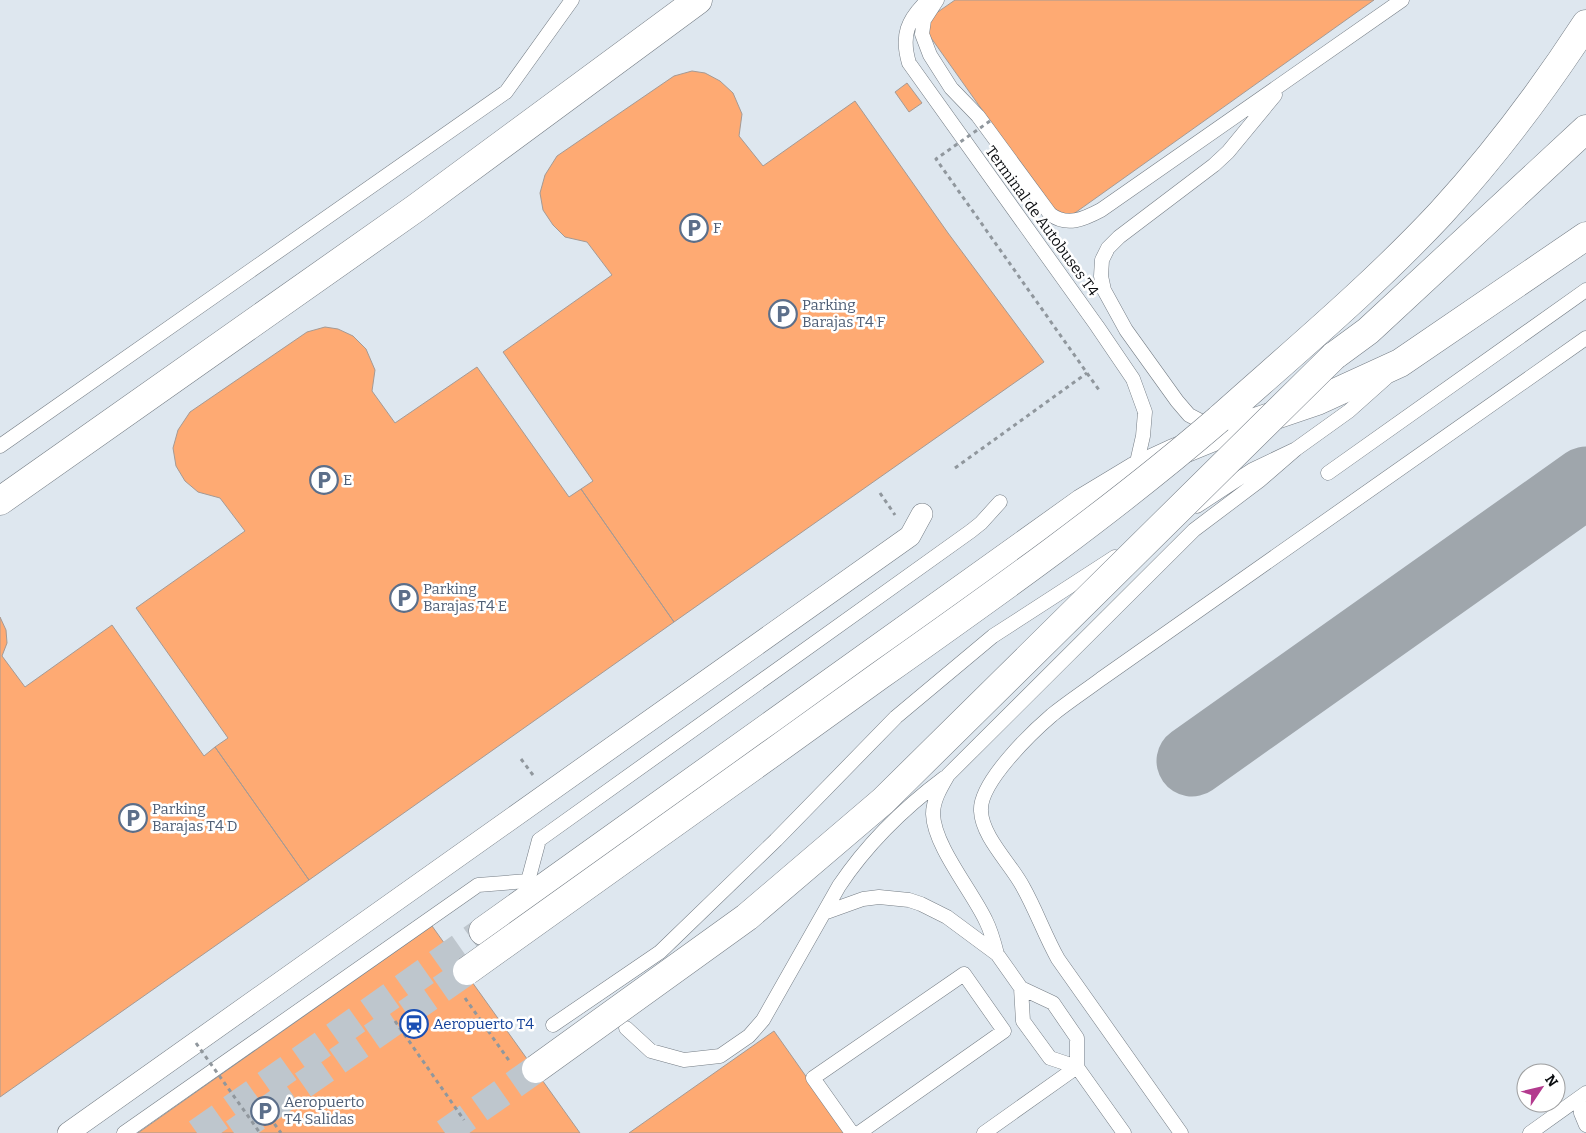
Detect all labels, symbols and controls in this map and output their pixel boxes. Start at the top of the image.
street label: Terminal de Autobuses T4 [982,143,1103,300]
parking icon: F [679,213,709,243]
place label: F [713,219,722,237]
place label: Parking Barajas T4 F [802,296,886,331]
parking icon: Parking Barajas T4 F [768,299,798,329]
parking icon: E [309,465,339,495]
place label: E [343,471,352,489]
place label: Parking Barajas T4 E [423,580,507,615]
parking icon: Parking Barajas T4 E [389,583,419,613]
place label: Parking Barajas T4 D [152,800,238,835]
parking icon: Parking Barajas T4 D [118,803,148,833]
station icon: Aeropuerto T4 [399,1009,429,1039]
place label: Aeropuerto T4 [433,1015,534,1033]
north arrow [1516,1063,1566,1113]
text: N [1541,1072,1561,1090]
place label: Aeropuerto T4 Salidas [284,1093,364,1128]
parking icon: Aeropuerto T4 Salidas [250,1096,280,1126]

